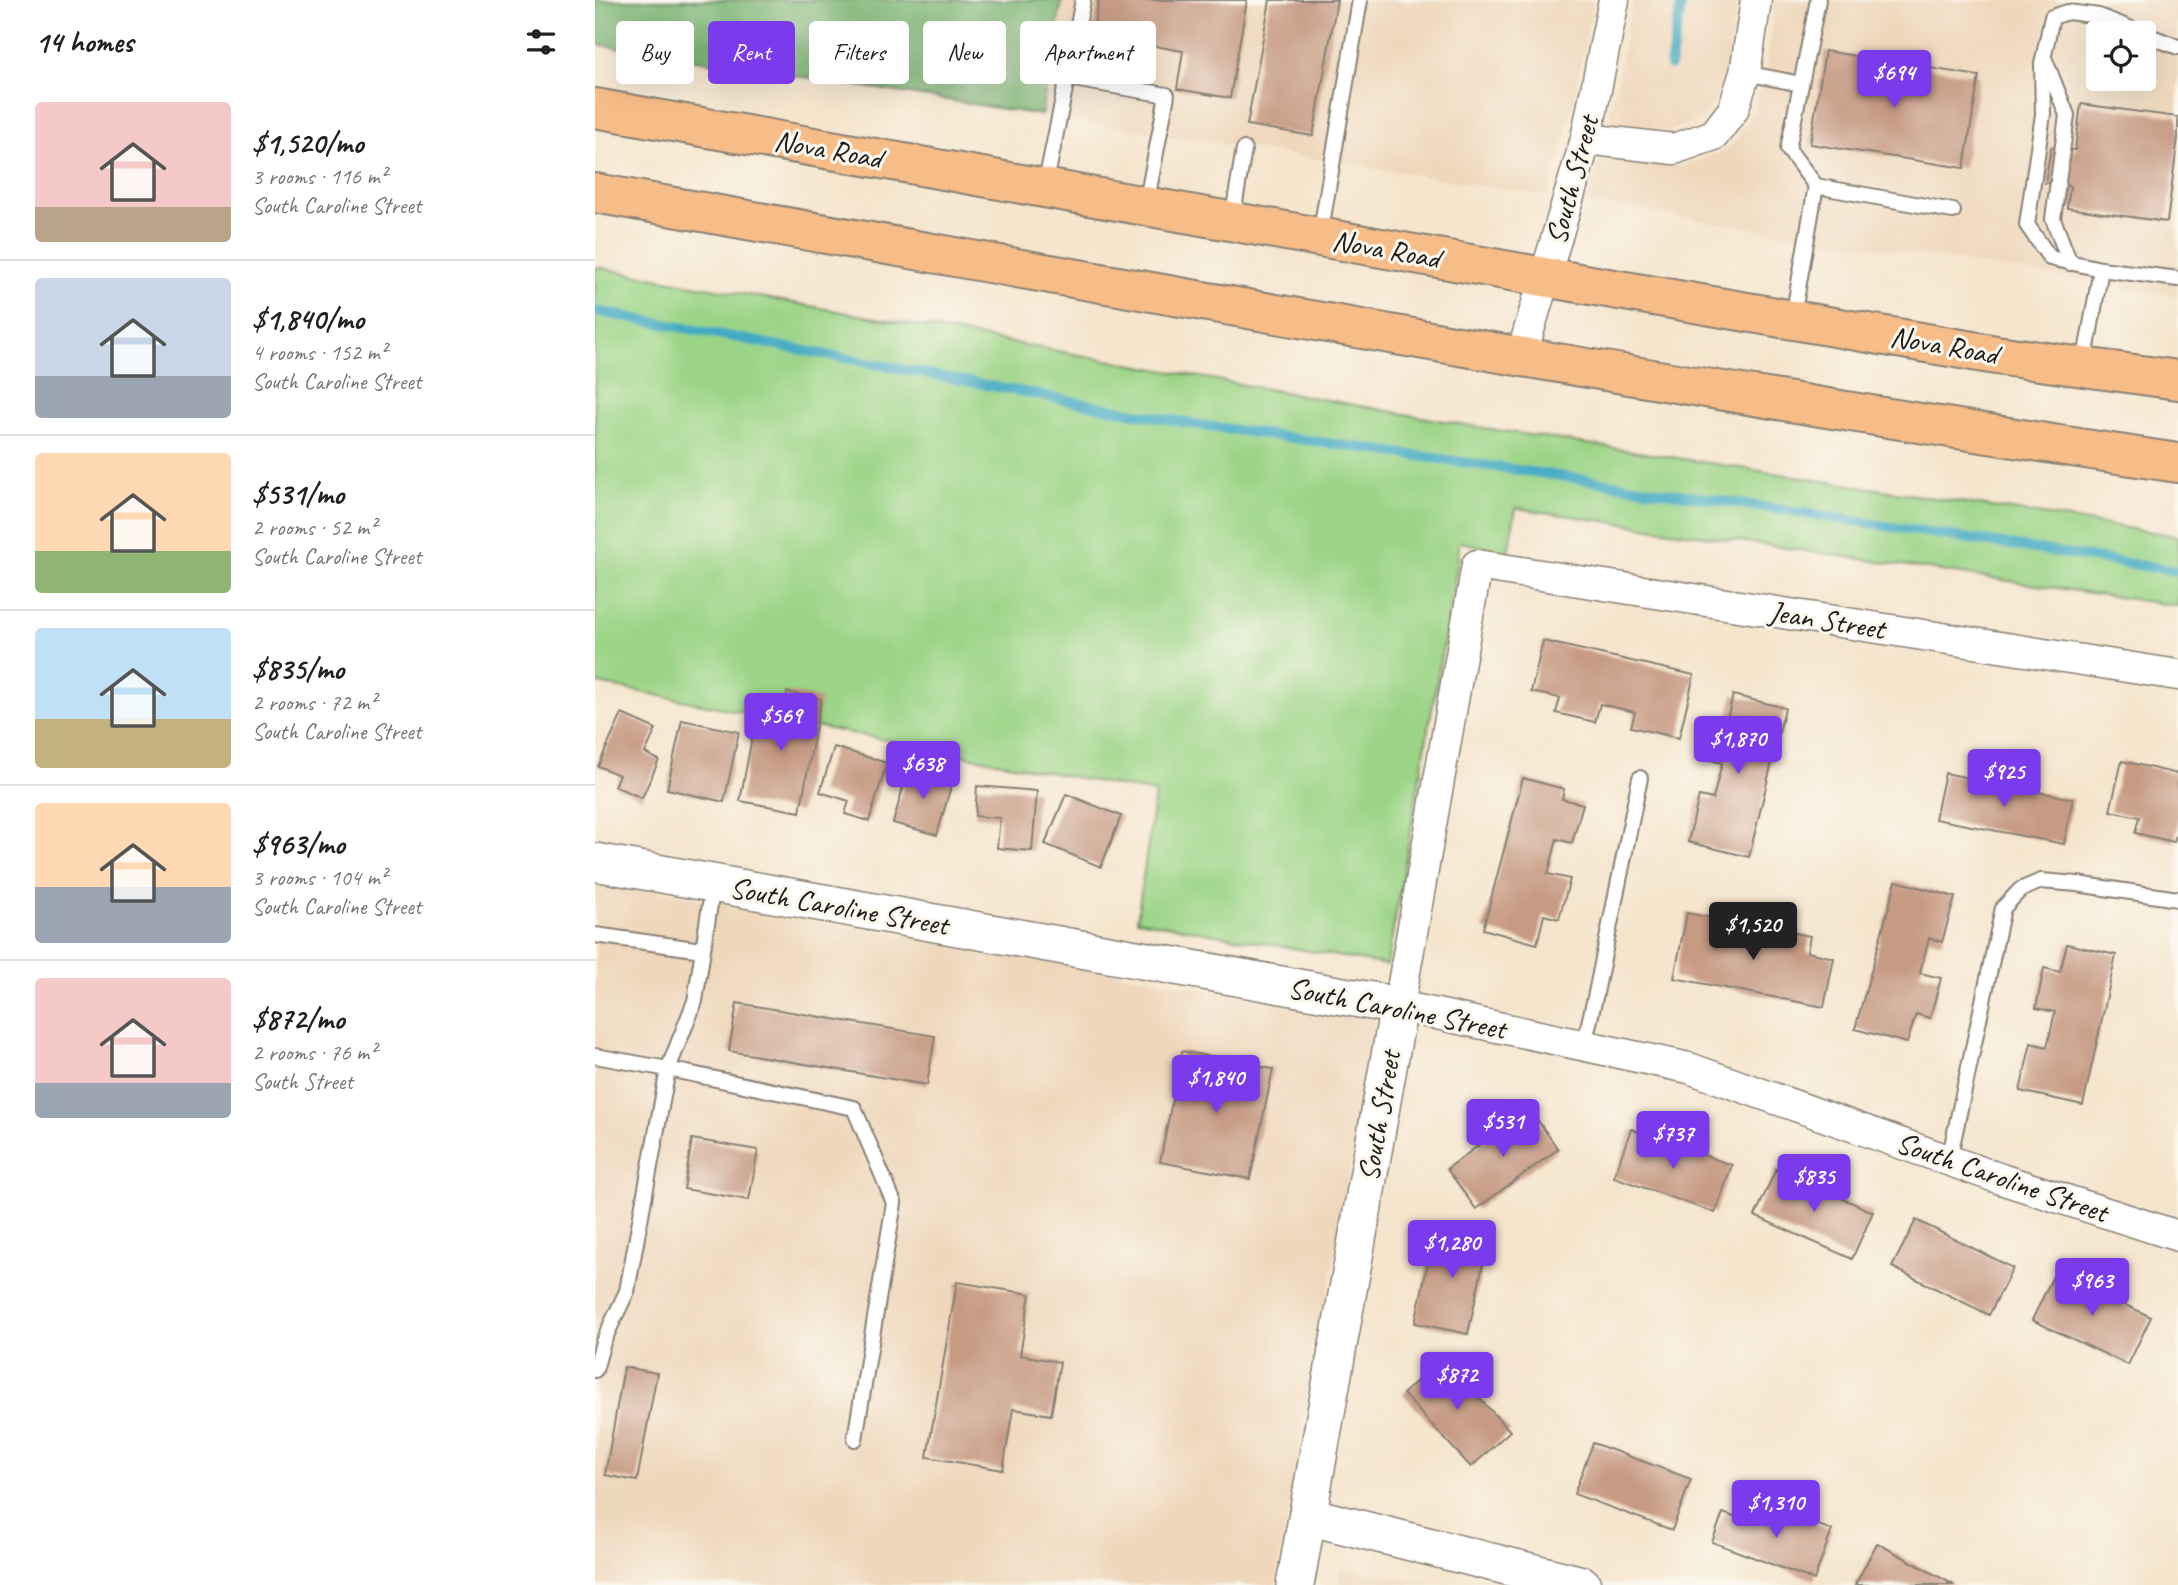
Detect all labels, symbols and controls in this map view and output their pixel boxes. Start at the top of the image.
chip: Buy [616,21,694,84]
chip: Rent [708,21,795,84]
chip: Filters [809,21,909,84]
chip: New [923,21,1006,84]
chip: Apartment [1020,21,1156,84]
map controls [2086,21,2156,91]
button: locate [2086,21,2156,91]
text: 14 homes [35,23,133,61]
icon: filters [522,23,560,61]
pin: $694 [1853,50,1935,110]
text: $694 [1873,58,1915,87]
street label: South Street [1537,109,1608,248]
street label: Nova Road [771,121,889,178]
text: $1,520/mo [252,124,363,162]
icon: home [91,130,175,214]
text: 3 rooms · 116 m² [252,162,387,191]
text: South Caroline Street [252,191,421,220]
street label: Nova Road [1329,221,1447,278]
text: $1,840/mo [252,300,364,338]
icon: home [91,306,175,390]
street label: Nova Road [1887,317,2005,374]
text: 4 rooms · 152 m² [252,338,387,367]
text: South Caroline Street [252,367,421,396]
text: $531/mo [252,475,344,513]
icon: home [91,481,175,565]
text: 2 rooms · 52 m² [252,513,376,542]
text: South Caroline Street [252,542,421,571]
street label: Jean Street [1765,592,1890,648]
text: $835/mo [252,650,344,688]
icon: home [91,656,175,740]
text: 2 rooms · 72 m² [252,688,376,717]
pin: $569 [740,694,822,753]
text: $569 [760,701,802,730]
pin: $1,870 [1681,716,1795,776]
text: South Caroline Street [252,717,421,746]
text: $1,870 [1710,724,1766,753]
pin: $638 [882,742,964,801]
text: $638 [902,749,944,778]
pin: $925 [1963,750,2045,809]
text: $925 [1984,757,2024,786]
text: $963/mo [252,825,345,863]
icon: home [91,831,175,915]
text: 3 rooms · 104 m² [252,863,387,892]
street label: South Caroline Street [727,868,954,944]
text: South Caroline Street [252,892,421,921]
pin: $1,520 [1696,902,1810,962]
text: $1,520 [1725,910,1781,939]
street label: South Caroline Street [1285,968,1512,1048]
text: $872/mo [252,1000,344,1038]
icon: home [91,1006,175,1090]
text: 2 rooms · 76 m² [252,1038,376,1067]
street label: South Street [1349,1045,1410,1184]
pin: $1,840 [1159,1056,1273,1115]
text: $1,840 [1188,1063,1244,1092]
text: South Street [252,1067,353,1096]
pin: $531 [1462,1100,1544,1159]
text: $531 [1482,1107,1524,1136]
pin: $737 [1632,1112,1714,1171]
text: $737 [1652,1119,1694,1148]
street label: South Caroline Street [1891,1123,2115,1232]
pin: $835 [1773,1154,1855,1214]
text: $835 [1793,1162,1835,1191]
pin: $1,280 [1395,1220,1509,1280]
text: $1,280 [1424,1228,1480,1257]
pin: $963 [2051,1258,2133,1318]
text: $963 [2071,1266,2113,1295]
pin: $872 [1416,1352,1498,1412]
text: $872 [1436,1360,1478,1389]
pin: $1,310 [1719,1480,1833,1540]
text: $1,310 [1748,1488,1804,1517]

